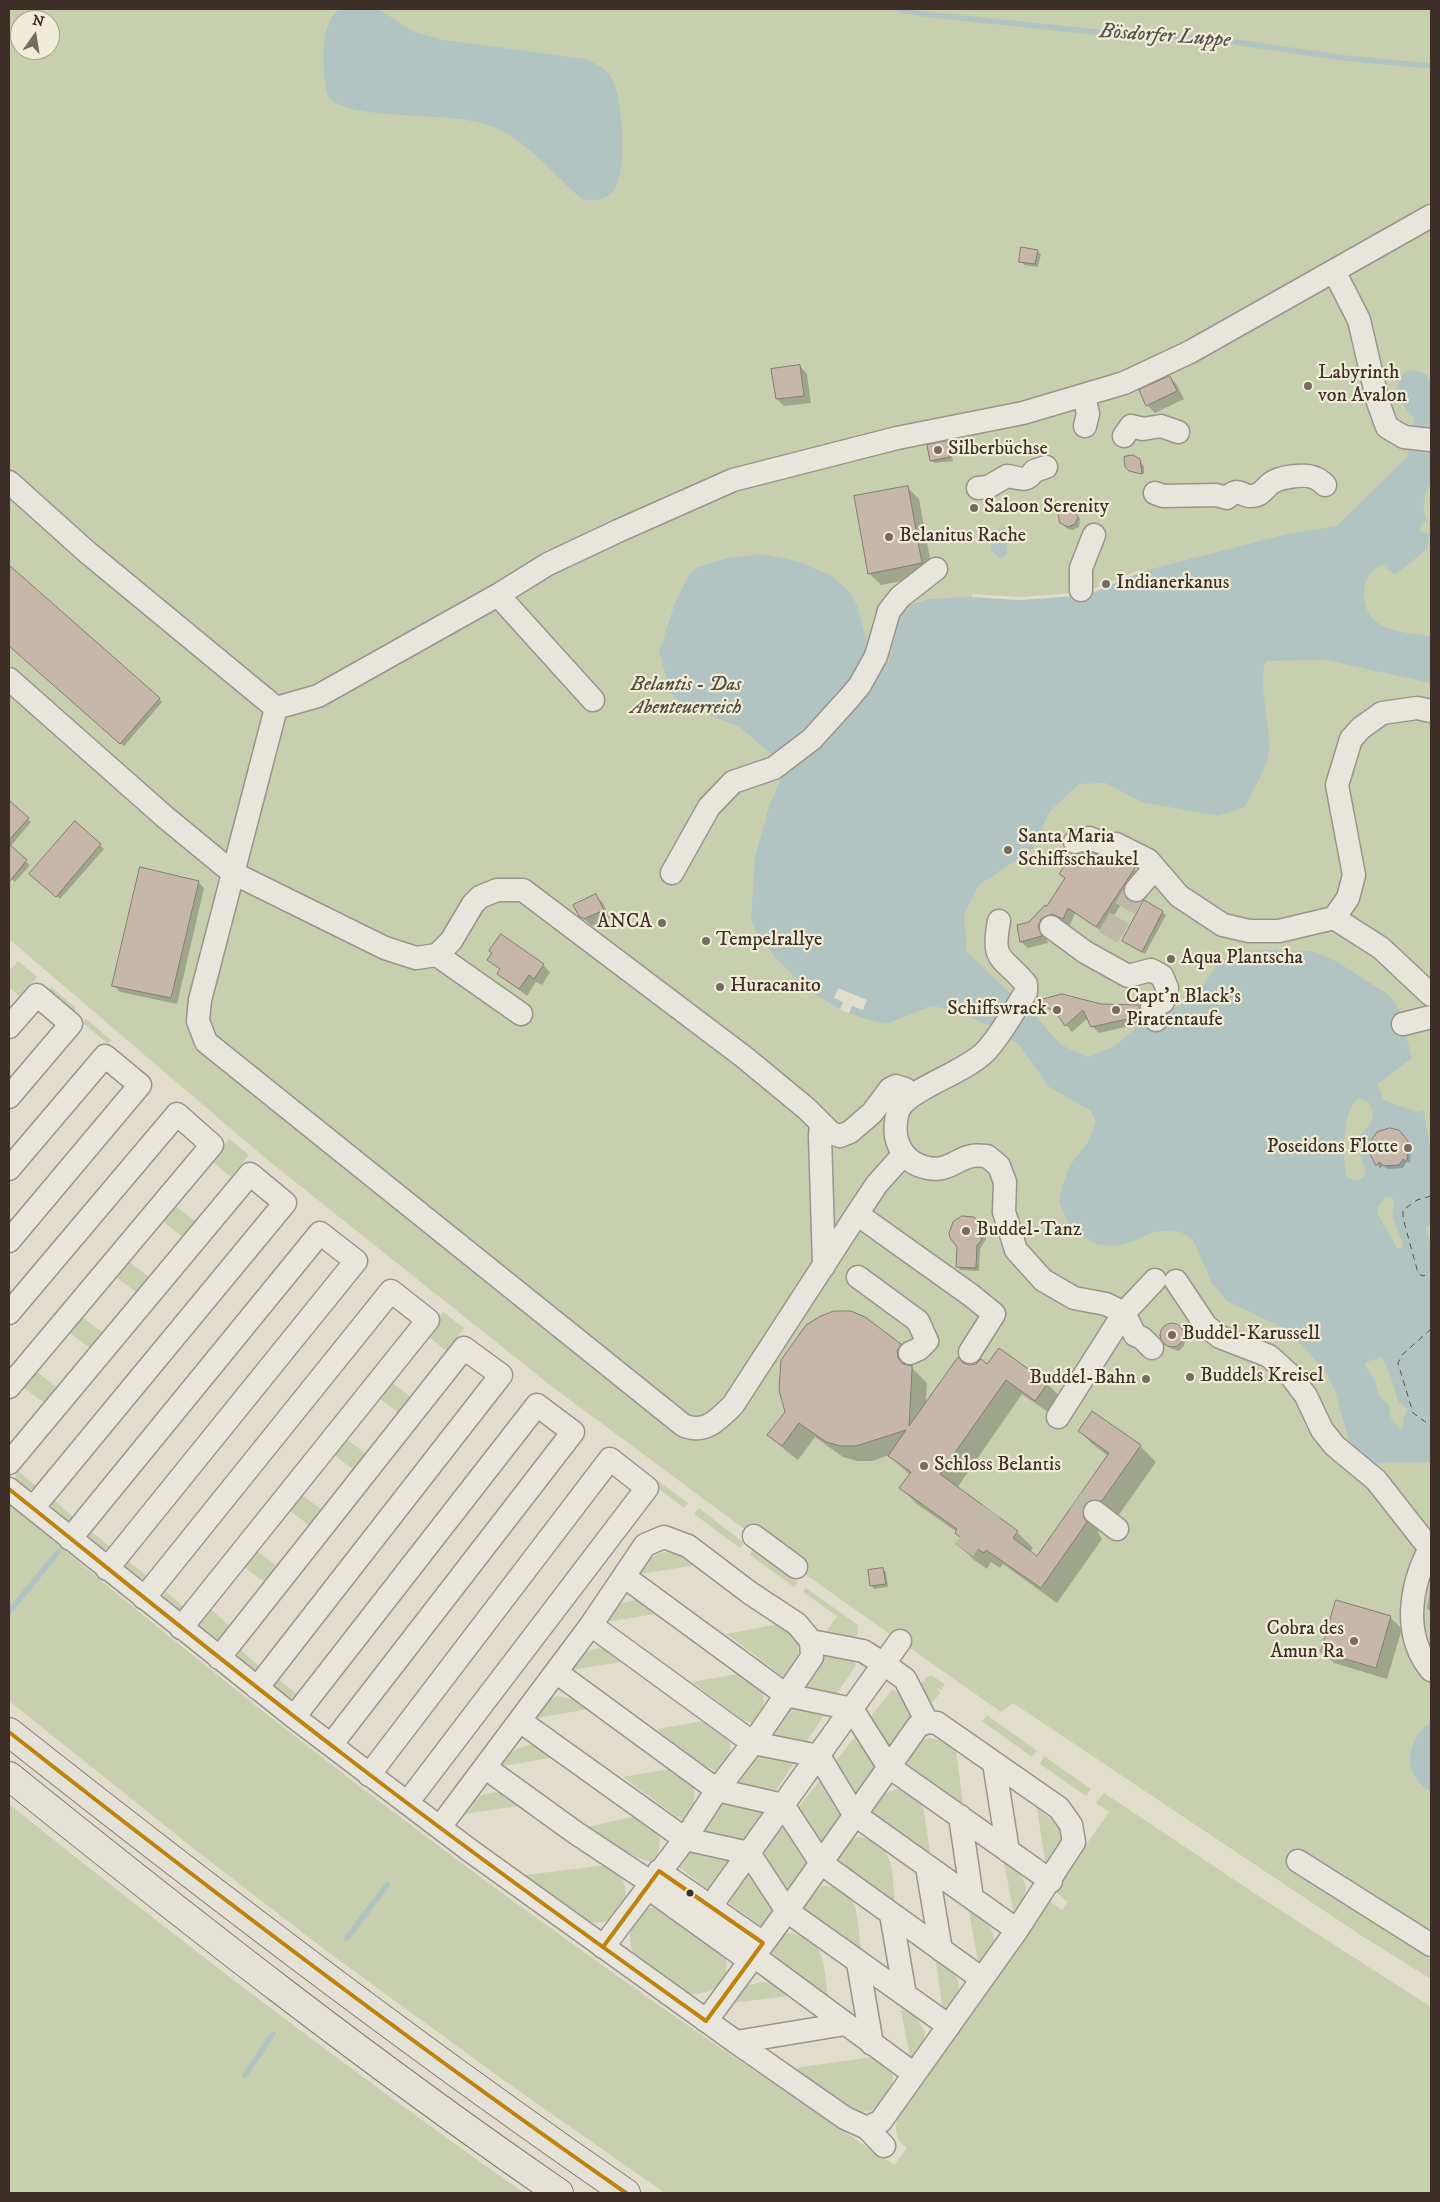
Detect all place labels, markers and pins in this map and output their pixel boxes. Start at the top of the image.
place label: Labyrinth von Avalon [1318,362,1407,409]
marker: Labyrinth von Avalon [1302,380,1314,392]
place label: Silberbüchse [948,438,1048,462]
marker: Silberbüchse [932,444,944,456]
place label: Saloon Serenity [984,496,1109,520]
marker: Saloon Serenity [968,502,980,514]
place label: Belanitus Rache [899,525,1026,549]
marker: Belanitus Rache [883,531,895,543]
place label: Indianerkanus [1116,572,1229,596]
marker: Indianerkanus [1100,578,1112,590]
place label: Santa Maria Schiffsschaukel [1018,826,1139,873]
marker: Santa Maria Schiffsschaukel [1002,844,1014,856]
place label: ANCA [597,911,652,935]
marker: ANCA [656,917,668,929]
place label: Tempelrallye [716,929,822,953]
marker: Tempelrallye [700,935,712,947]
place label: Aqua Plantscha [1181,947,1303,971]
marker: Aqua Plantscha [1165,953,1177,965]
place label: Huracanito [730,975,821,999]
marker: Huracanito [714,981,726,993]
place label: Capt'n Black's Piratentaufe [1126,986,1241,1033]
place label: Schiffswrack [947,998,1047,1022]
marker: Schiffswrack [1051,1004,1063,1016]
marker: Capt'n Black's Piratentaufe [1110,1004,1122,1016]
place label: Poseidons Flotte [1267,1136,1398,1160]
marker: Poseidons Flotte [1402,1142,1414,1154]
place label: Buddel-Tanz [976,1219,1082,1243]
marker: Buddel-Tanz [960,1225,972,1237]
place label: Buddel-Karussell [1182,1323,1320,1347]
marker: Buddel-Karussell [1166,1329,1178,1341]
place label: Buddels Kreisel [1200,1365,1323,1389]
place label: Buddel-Bahn [1029,1367,1136,1391]
marker: Buddels Kreisel [1184,1371,1196,1383]
marker: Buddel-Bahn [1140,1373,1152,1385]
place label: Schloss Belantis [934,1454,1061,1478]
marker: Schloss Belantis [918,1460,930,1472]
place label: Cobra des Amun Ra [1267,1618,1344,1665]
marker: Cobra des Amun Ra [1348,1635,1360,1647]
unlabelled marker [685,1888,695,1898]

